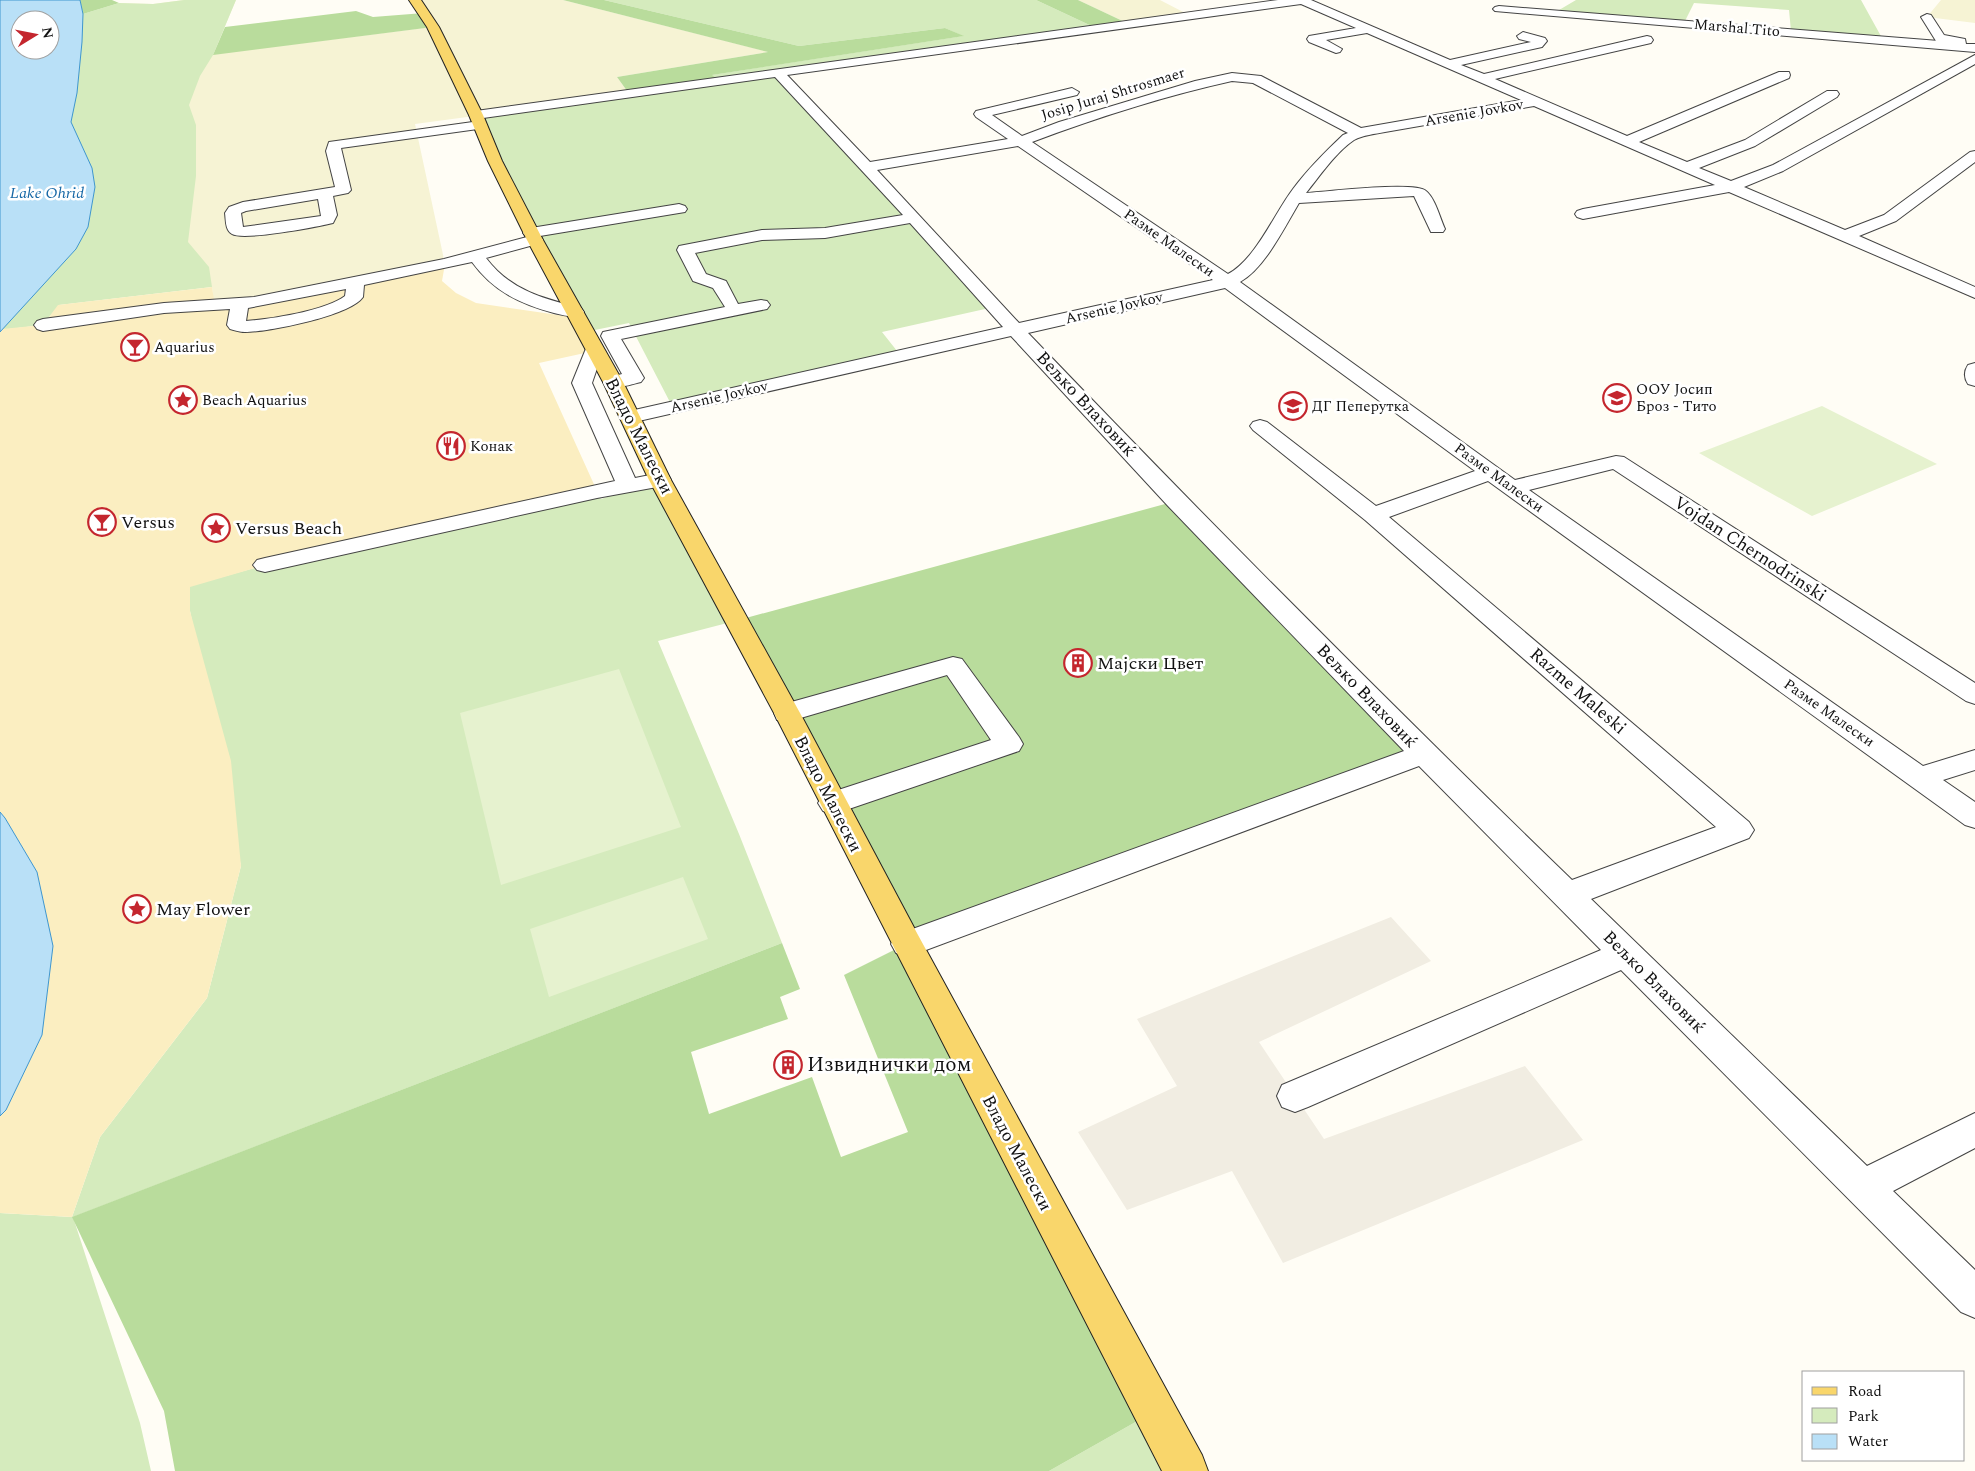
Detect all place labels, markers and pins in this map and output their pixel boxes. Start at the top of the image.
bar icon: Aquarius [120,332,150,362]
place label: Aquarius [154,336,215,359]
place label: ООУ Јосип Броз - Тито [1636,378,1717,418]
school or university icon: ООУ Јосип Броз - Тито [1602,383,1632,413]
place icon: Beach Aquarius [168,385,198,415]
place label: Beach Aquarius [202,389,307,412]
school or university icon: ДГ Пеперутка [1278,391,1308,421]
place label: ДГ Пеперутка [1312,395,1410,418]
restaurant icon: Конак [436,431,466,461]
place label: Конак [470,435,513,458]
bar icon: Versus [87,507,117,537]
place label: Versus [121,509,175,536]
place icon: Versus Beach [201,513,231,543]
place label: Versus Beach [235,515,342,542]
building icon: Мајски Цвет [1063,648,1093,678]
place label: Мајски Цвет [1097,650,1204,677]
place icon: May Flower [122,894,152,924]
place label: May Flower [156,896,250,923]
place label: Извиднички дом [807,1049,972,1081]
building icon: Извиднички дом [773,1050,803,1080]

